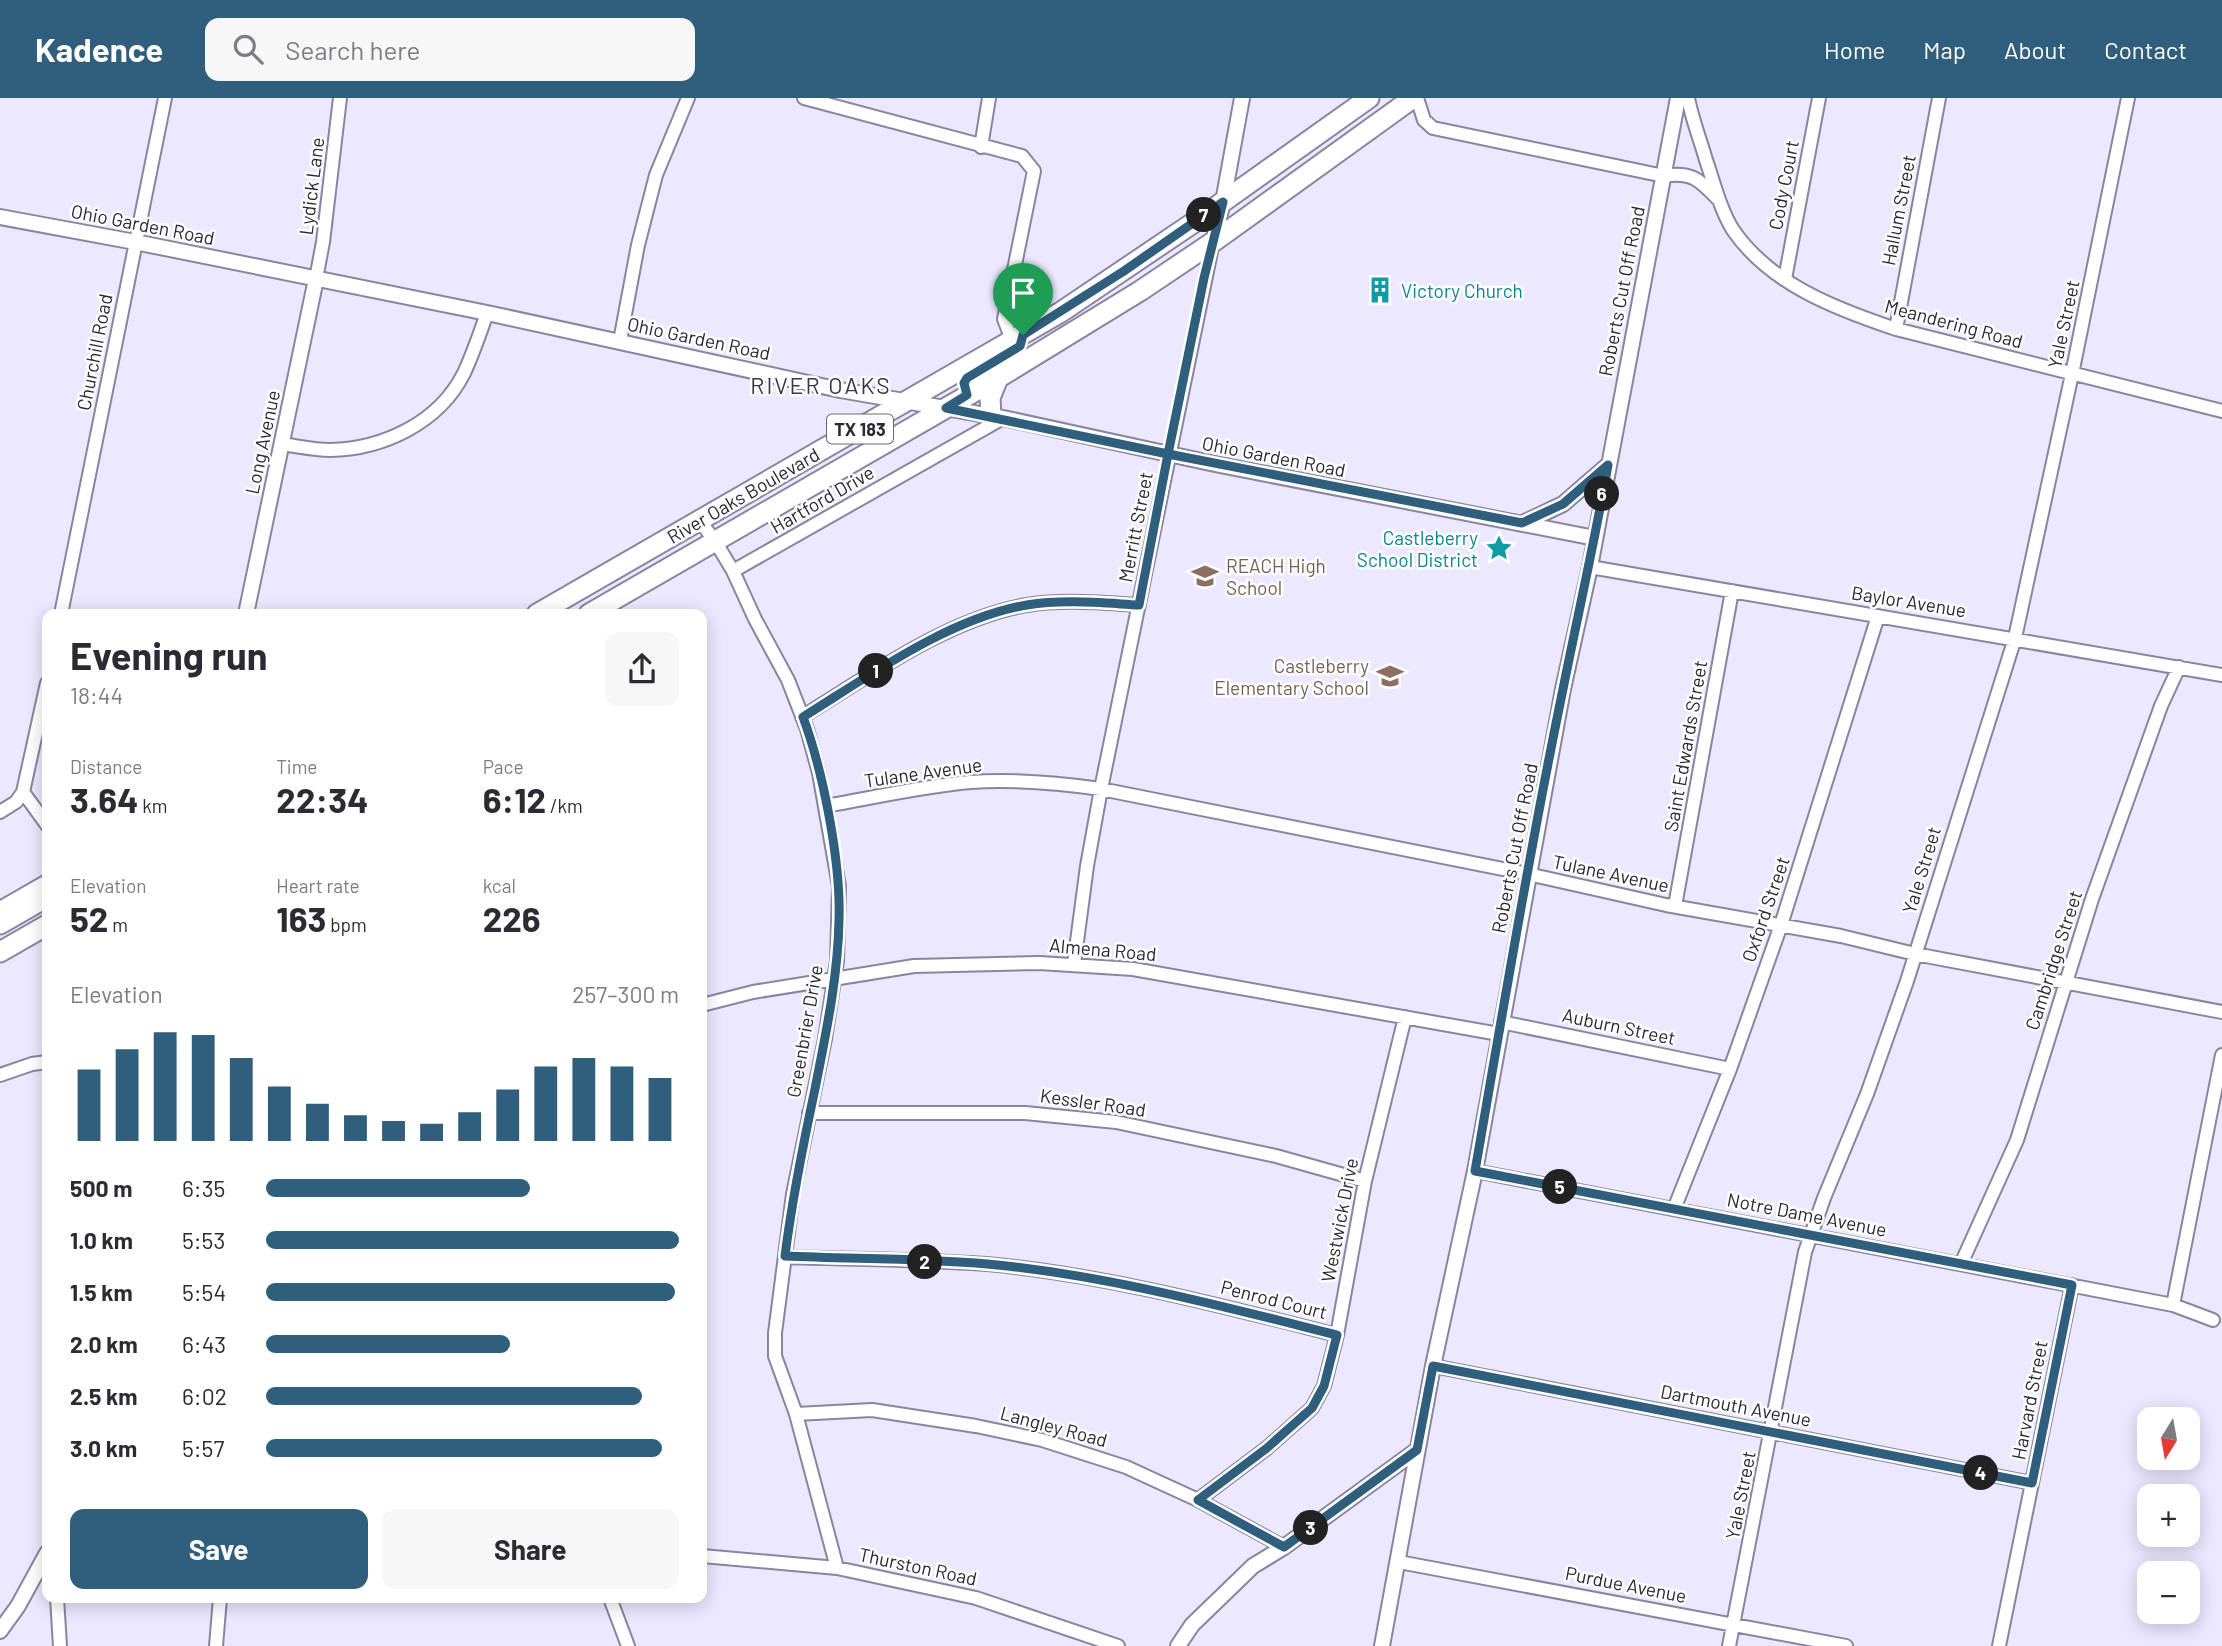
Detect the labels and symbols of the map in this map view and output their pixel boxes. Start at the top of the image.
street label: Lydick Lane [294,136,328,236]
street label: Cody Court [1763,138,1803,232]
street label: Hallum Street [1876,153,1920,267]
pin: 7 [1186,198,1222,232]
street label: Ohio Garden Road [69,199,217,249]
street label: Roberts Cut Off Road [1593,204,1649,378]
pin [993,263,1053,335]
building icon: Victory Church [1365,275,1395,305]
street label: Yale Street [2042,278,2084,370]
place label: Victory Church [1401,279,1523,302]
street label: Churchill Road [71,292,117,412]
street label: Meandering Road [1882,294,2026,352]
street label: Ohio Garden Road [625,312,773,364]
district label: RIVER OAKS [750,371,892,399]
street label: Long Avenue [240,388,284,496]
road number: TX 183 [827,414,893,444]
street label: Ohio Garden Road [1200,431,1348,481]
street label: River Oaks Boulevard [663,442,823,548]
street label: Hartford Drive [766,460,878,538]
street label: Merritt Street [1113,470,1157,584]
pin: 6 [1584,476,1620,512]
place label: Castleberry School District [1357,526,1478,571]
place icon: Castleberry School District [1484,533,1514,563]
place label: REACH High School [1226,554,1326,599]
school or university icon: REACH High School [1190,561,1220,591]
street label: Baylor Avenue [1850,581,1968,621]
pin: 1 [858,654,894,688]
place label: Castleberry Elementary School [1214,654,1369,699]
street label: Saint Edwards Street [1659,658,1711,834]
school or university icon: Castleberry Elementary School [1375,661,1405,691]
street label: Tulane Avenue [863,752,983,792]
street label: Roberts Cut Off Road [1486,761,1542,935]
street label: Yale Street [1897,824,1945,916]
street label: Tulane Avenue [1551,849,1671,897]
street label: Oxford Street [1736,853,1794,965]
street label: Cambridge Street [2020,887,2086,1033]
street label: Almena Road [1049,933,1157,965]
street label: Greenbrier Drive [781,963,827,1099]
street label: Auburn Street [1560,1003,1678,1049]
street label: Kessler Road [1039,1083,1147,1121]
street label: Westwick Drive [1316,1156,1362,1284]
pin: 5 [1542,1170,1578,1204]
street label: Notre Dame Avenue [1725,1187,1889,1241]
pin: 2 [908,1244,942,1280]
street label: Penrod Court [1218,1275,1330,1323]
street label: Harvard Street [2006,1338,2052,1462]
street label: Dartmouth Avenue [1659,1379,1813,1431]
street label: Langley Road [998,1401,1110,1451]
north arrow [2137,1407,2200,1470]
street label: Yale Street [1720,1449,1760,1541]
pin: 4 [1964,1456,1998,1490]
pin: 3 [1294,1510,1328,1546]
street label: Thurston Road [857,1542,979,1590]
street label: Purdue Avenue [1563,1561,1689,1607]

